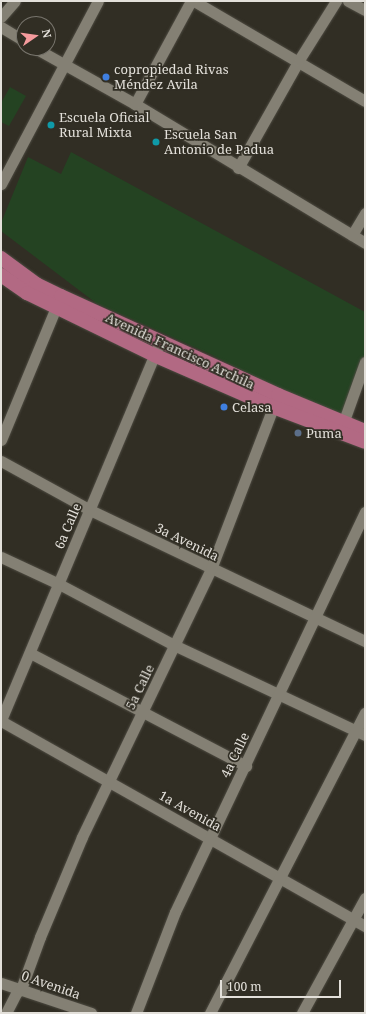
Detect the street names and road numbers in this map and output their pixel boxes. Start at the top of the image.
street label: Avenida Francisco Archila [103,310,257,392]
street label: 6a Calle [51,501,85,551]
street label: 3a Avenida [153,520,221,564]
street label: 5a Calle [122,662,158,712]
street label: 4a Calle [217,730,253,780]
street label: 1a Avenida [156,788,224,834]
street label: 0 Avenida [19,968,83,1002]

